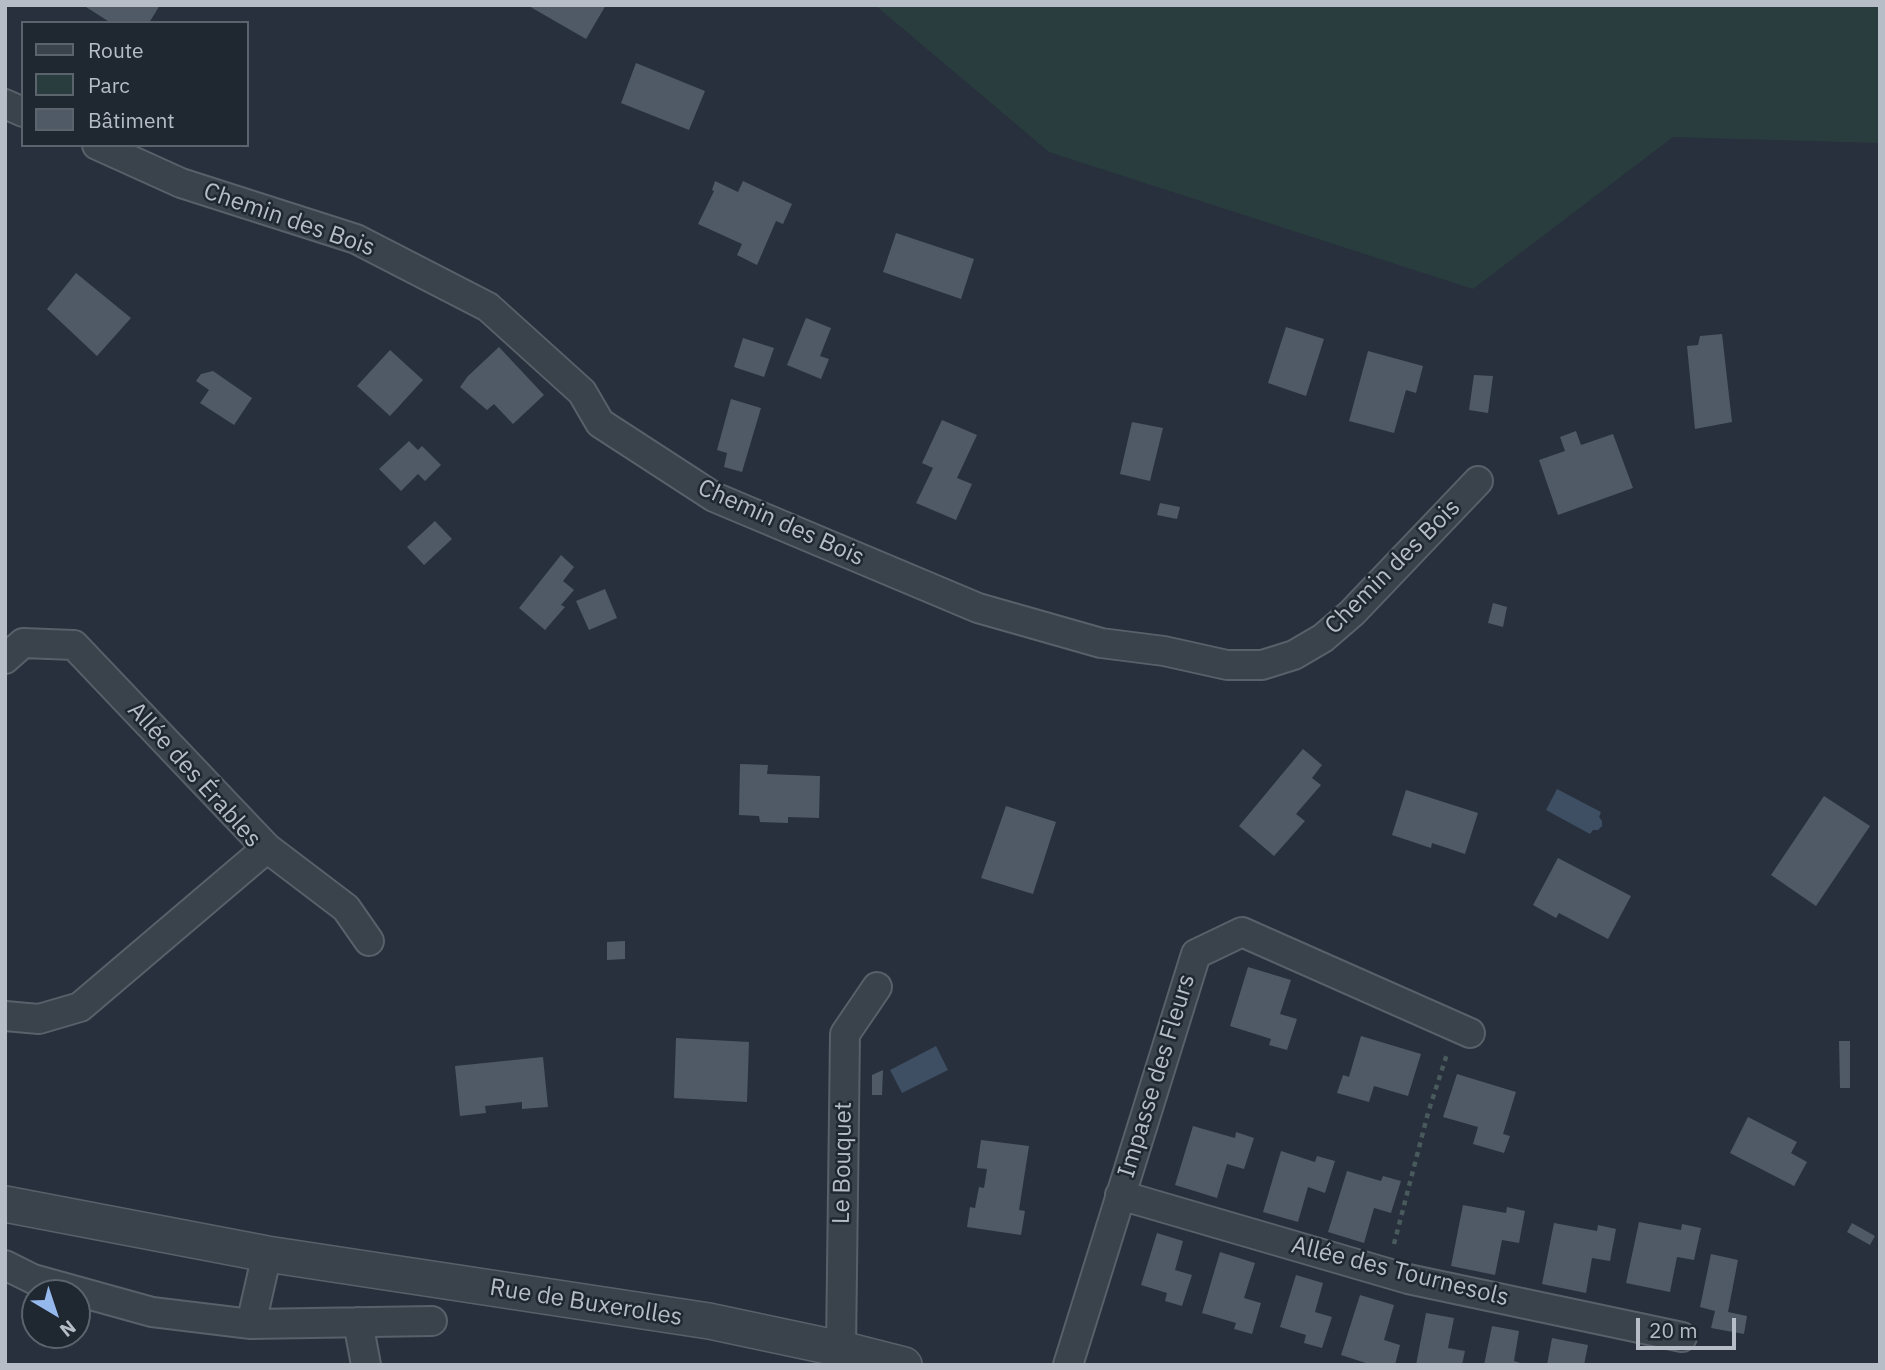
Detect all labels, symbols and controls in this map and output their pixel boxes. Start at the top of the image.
legend [21,21,248,147]
text: Route [88,36,144,64]
text: Parc [88,71,130,99]
text: Bâtiment [88,106,175,134]
street label: Chemin des Bois [200,177,378,263]
street label: Chemin des Bois [693,473,869,573]
street label: Chemin des Bois [1319,493,1467,641]
street label: Allée des Érables [121,696,267,854]
street label: Impasse des Fleurs [1112,971,1202,1181]
street label: Le Bouquet [828,1101,858,1225]
street label: Allée des Tournesols [1288,1231,1512,1313]
street label: Rue de Buxerolles [488,1274,684,1332]
north arrow [21,1279,91,1349]
scale bar [1640,1304,1740,1348]
text: N [55,1315,81,1342]
text: 20 m [1649,1316,1698,1344]

